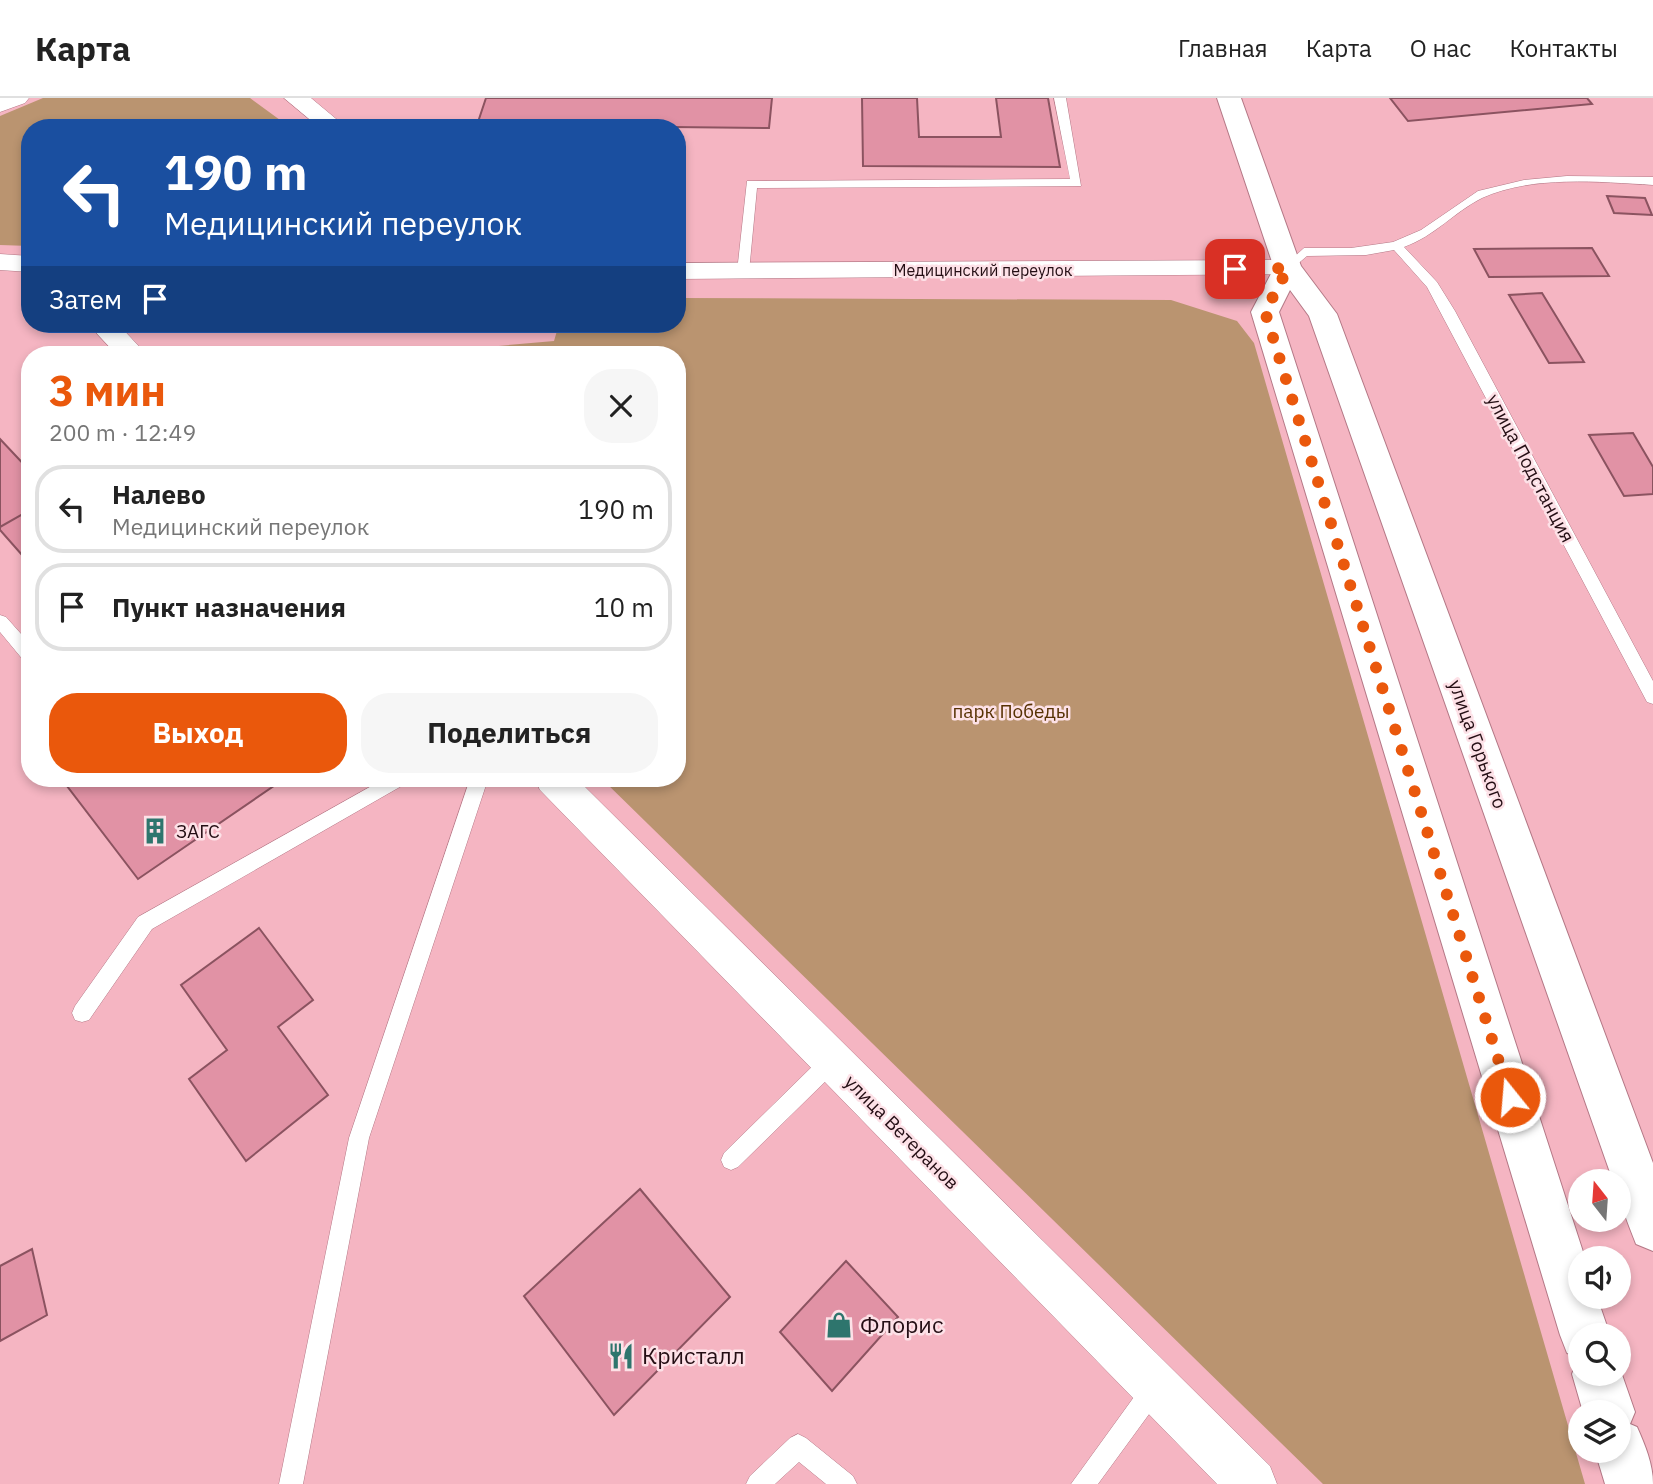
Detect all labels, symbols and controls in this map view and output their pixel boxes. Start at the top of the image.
text: Карта [35,27,131,70]
text: Главная [1178,32,1268,64]
text: Карта [1306,32,1372,64]
text: О нас [1410,32,1471,64]
text: Контакты [1509,32,1618,64]
text: 190 m [164,140,308,203]
icon: left [49,147,140,238]
text: Медицинский переулок [164,202,522,244]
pin [1205,239,1265,299]
icon: arrive [1216,250,1254,288]
street label: Медицинский переулок [893,260,1073,280]
icon: arrive [136,280,174,318]
text: Затем [49,282,122,316]
text: 3 мин [49,363,166,418]
button: close [584,369,658,443]
street label: улица Подстанция [1482,390,1580,546]
text: 200 m · 12:49 [49,417,196,447]
text: Налево [112,477,206,511]
icon: left [53,490,91,528]
text: 190 m [578,492,654,526]
text: Медицинский переулок [112,511,369,541]
icon: arrive [53,588,91,626]
text: Пункт назначения [112,590,346,624]
text: 10 m [594,590,654,624]
street label: улица Горького [1444,676,1512,812]
button: Выход [49,693,347,773]
button: Поделиться [361,693,658,773]
park label: парк Победы [952,699,1070,723]
building icon: ЗАГС [140,816,170,846]
place label: ЗАГС [176,819,220,843]
position arrow [1473,1060,1547,1134]
street label: улица Ветеранов [840,1070,964,1194]
north arrow [1568,1169,1631,1232]
map controls [1568,1169,1631,1463]
button: sound [1568,1246,1631,1309]
place label: Флорис [860,1309,943,1339]
shop icon: Флорис [824,1310,854,1340]
button: search [1568,1323,1631,1386]
place label: Кристалл [642,1340,745,1370]
restaurant icon: Кристалл [606,1341,636,1371]
button: layers [1568,1400,1631,1463]

